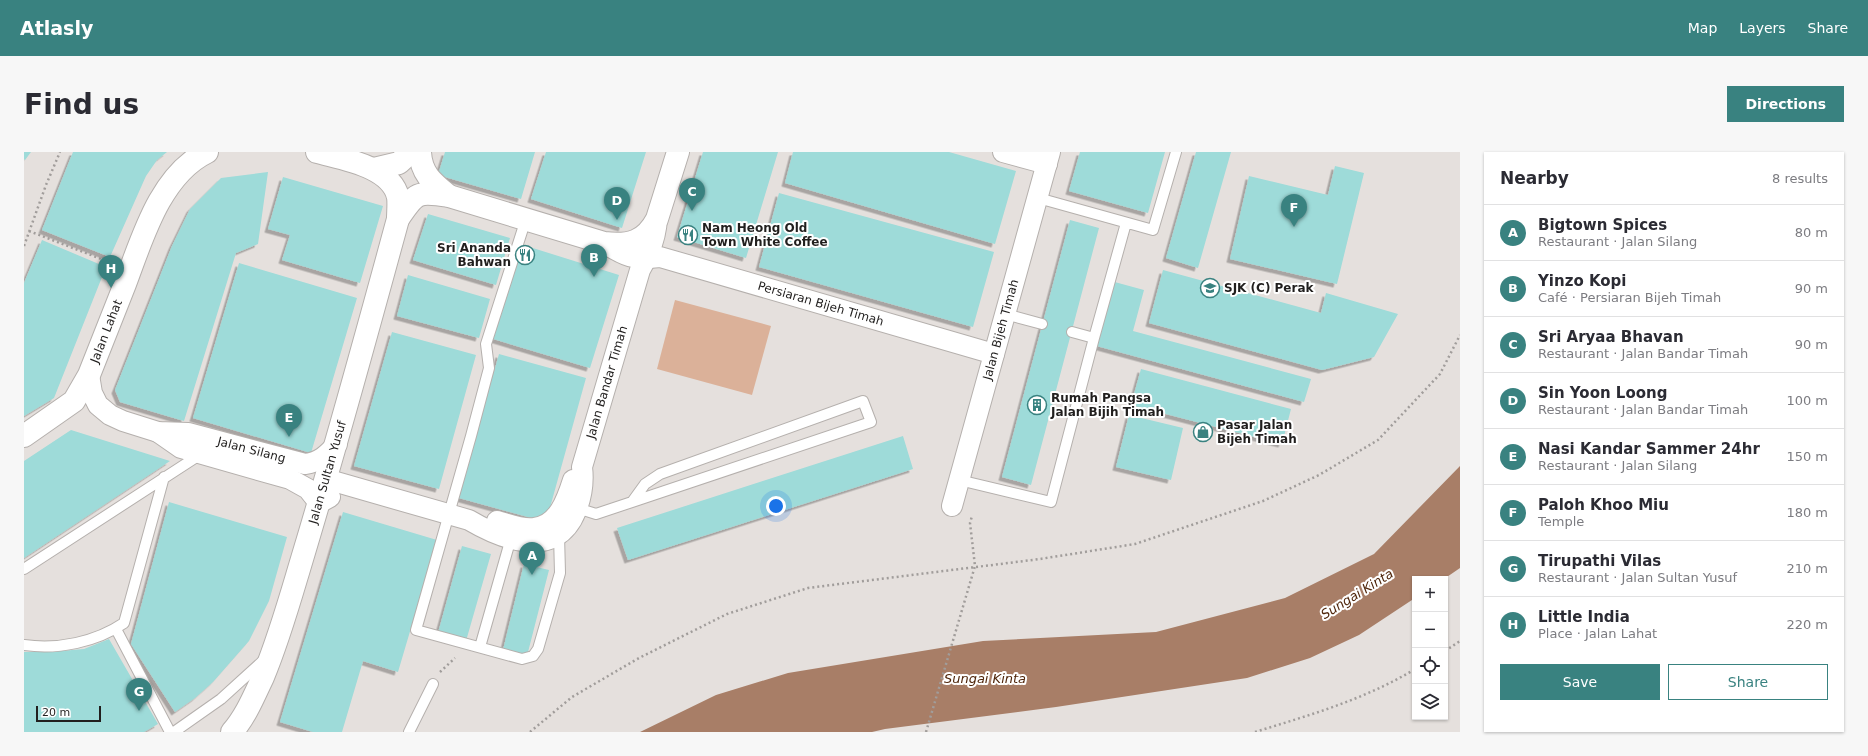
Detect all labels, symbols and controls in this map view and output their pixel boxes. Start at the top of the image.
text: Atlasly [20,17,93,39]
text: Map [1688,20,1717,36]
text: Layers [1739,20,1786,36]
text: Share [1808,20,1848,36]
button: Directions [1727,86,1844,122]
text: Find us [24,88,139,121]
text: Nearby [1500,168,1569,188]
text: 8 results [1772,171,1828,186]
pin: C [679,178,705,211]
pin: D [604,187,630,220]
pin: F [1281,194,1307,227]
text: Bigtown Spices [1538,216,1667,234]
place label: Nam Heong Old Town White Coffee [702,221,828,249]
restaurant icon: Nam Heong Old Town White Coffee [677,224,699,246]
text: A [1508,225,1518,240]
text: 80 m [1795,225,1828,240]
text: Restaurant · Jalan Silang [1538,234,1697,249]
place label: Sri Ananda Bahwan [437,241,511,269]
restaurant icon: Sri Ananda Bahwan [514,244,536,266]
pin: B [581,244,607,277]
pin: H [98,255,124,288]
text: Yinzo Kopi [1538,272,1626,290]
school or university icon: SJK (C) Perak [1199,277,1221,299]
street label: Jalan Bijeh Timah [980,278,1021,382]
street label: Persiaran Bijeh Timah [756,279,885,329]
place label: SJK (C) Perak [1224,281,1314,295]
text: B [1508,281,1518,296]
text: 90 m [1795,281,1828,296]
text: Café · Persiaran Bijeh Timah [1538,290,1721,305]
street label: Jalan Lahat [87,297,125,366]
street label: Jalan Bandar Timah [583,324,630,441]
text: Sri Aryaa Bhavan [1538,328,1684,346]
text: C [1508,337,1518,352]
text: 90 m [1795,337,1828,352]
text: Restaurant · Jalan Bandar Timah [1538,346,1748,361]
text: Sin Yoon Loong [1538,384,1667,402]
place label: Rumah Pangsa Jalan Bijih Timah [1050,391,1164,419]
text: D [1508,393,1518,408]
text: 100 m [1786,393,1828,408]
building icon: Rumah Pangsa Jalan Bijih Timah [1026,394,1048,416]
text: Restaurant · Jalan Bandar Timah [1538,402,1748,417]
pin: E [276,404,302,437]
street label: Jalan Sultan Yusuf [306,418,349,527]
place label: Pasar Jalan Bijeh Timah [1217,418,1297,446]
shop icon: Pasar Jalan Bijeh Timah [1192,421,1214,443]
street label: Jalan Silang [215,434,287,466]
text: Nasi Kandar Sammer 24hr [1538,440,1760,458]
text: E [1509,449,1517,464]
text: 150 m [1786,449,1828,464]
text: Restaurant · Jalan Silang [1538,458,1697,473]
your location [766,496,786,516]
text: Paloh Khoo Miu [1538,496,1669,514]
text: F [1509,505,1517,520]
text: 180 m [1786,505,1828,520]
text: Temple [1538,514,1584,529]
pin: A [519,542,545,575]
text: Tirupathi Vilas [1538,552,1661,570]
text: G [1508,561,1518,576]
text: 210 m [1786,561,1828,576]
water label: Sungai Kinta [1318,566,1396,622]
text: Restaurant · Jalan Sultan Yusuf [1538,570,1737,585]
map controls [1412,576,1448,720]
button: + [1412,576,1448,612]
text: Little India [1538,608,1630,626]
button: − [1412,612,1448,648]
text: H [1508,617,1518,632]
text: 220 m [1786,617,1828,632]
text: Place · Jalan Lahat [1538,626,1657,641]
button: locate [1412,648,1448,684]
button: Save [1500,664,1660,700]
button: Share [1668,664,1828,700]
water label: Sungai Kinta [944,671,1026,686]
pin: G [126,678,152,711]
button: layers [1412,684,1448,720]
scale bar [36,704,101,723]
text: 20 m [42,706,70,719]

